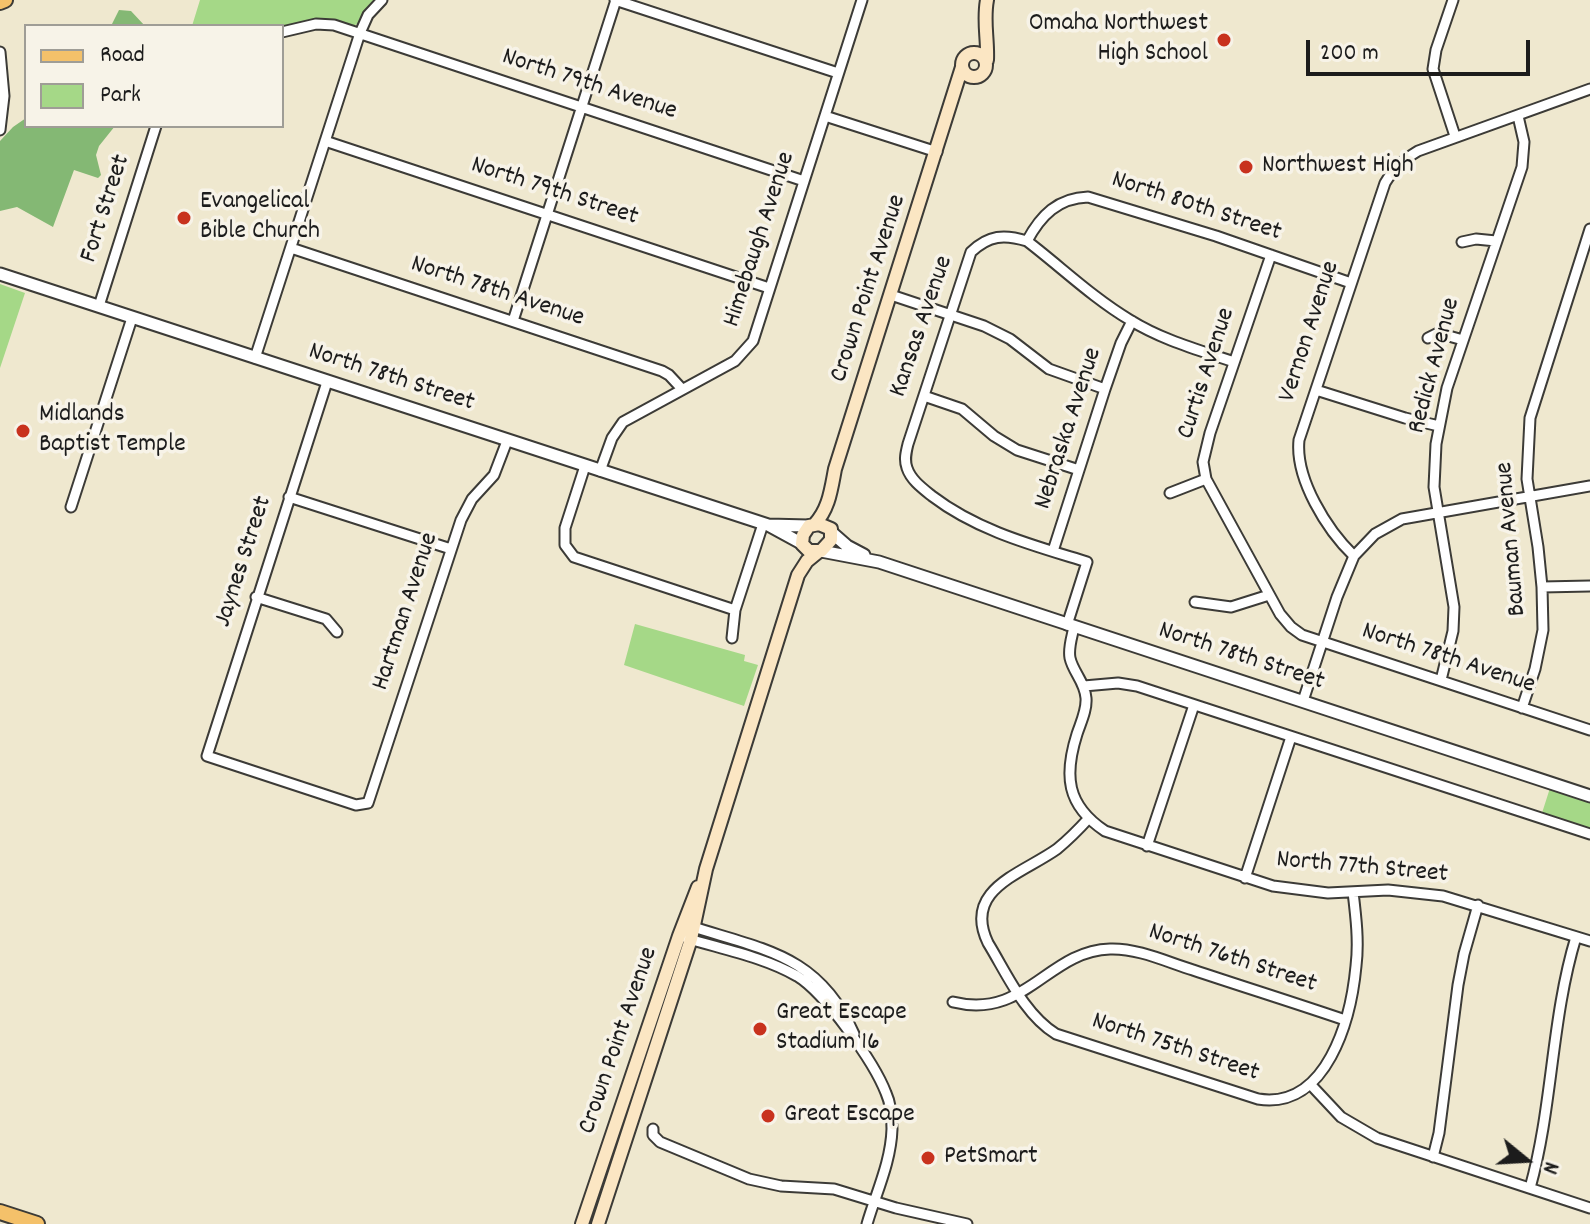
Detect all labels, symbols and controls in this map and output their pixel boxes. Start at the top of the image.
place label: Omaha Northwest High School [1029,9,1208,70]
legend [24,24,284,128]
scale bar [1310,24,1534,74]
marker: Omaha Northwest High School [1215,31,1233,49]
text: 200 m [1320,37,1379,71]
text: Road [100,39,145,73]
street label: North 79th Avenue [498,43,680,129]
text: Park [100,79,141,113]
street label: Himebaugh Avenue [718,148,804,332]
street label: Fort Street [75,151,139,267]
street label: North 79th Street [466,151,642,235]
place label: Northwest High [1262,151,1414,183]
marker: Northwest High [1237,158,1255,176]
street label: North 80th Street [1107,166,1285,250]
place label: Evangelical Bible Church [200,187,320,248]
street label: Crown Point Avenue [825,191,915,387]
marker: Evangelical Bible Church [175,209,193,227]
street label: North 78th Avenue [406,250,588,336]
street label: Kansas Avenue [884,252,962,402]
street label: Vernon Avenue [1274,258,1348,406]
street label: Redick Avenue [1403,295,1469,437]
street label: Curtis Avenue [1172,304,1244,444]
street label: North 78th Street [304,338,478,420]
street label: Nebraska Avenue [1029,344,1111,514]
place label: Midlands Baptist Temple [39,400,186,462]
marker: Midlands Baptist Temple [14,422,32,440]
street label: Bauman Avenue [1491,460,1535,618]
street label: Jaynes Street [209,493,281,631]
street label: Hartman Avenue [367,529,447,695]
street label: North 78th Street [1154,617,1328,699]
street label: North 78th Avenue [1357,617,1539,703]
street label: North 77th Street [1275,846,1449,892]
street label: North 76th Street [1144,918,1320,1002]
street label: Crown Point Avenue [573,943,667,1139]
place label: Great Escape Stadium 16 [776,998,907,1060]
street label: North 75th Street [1087,1007,1263,1091]
marker: Great Escape Stadium 16 [751,1020,769,1038]
place label: Great Escape [784,1100,915,1132]
marker: Great Escape [759,1107,777,1125]
north arrow [1486,1120,1566,1200]
place label: PetSmart [944,1142,1038,1174]
marker: PetSmart [919,1149,937,1167]
text: N [1533,1158,1566,1178]

